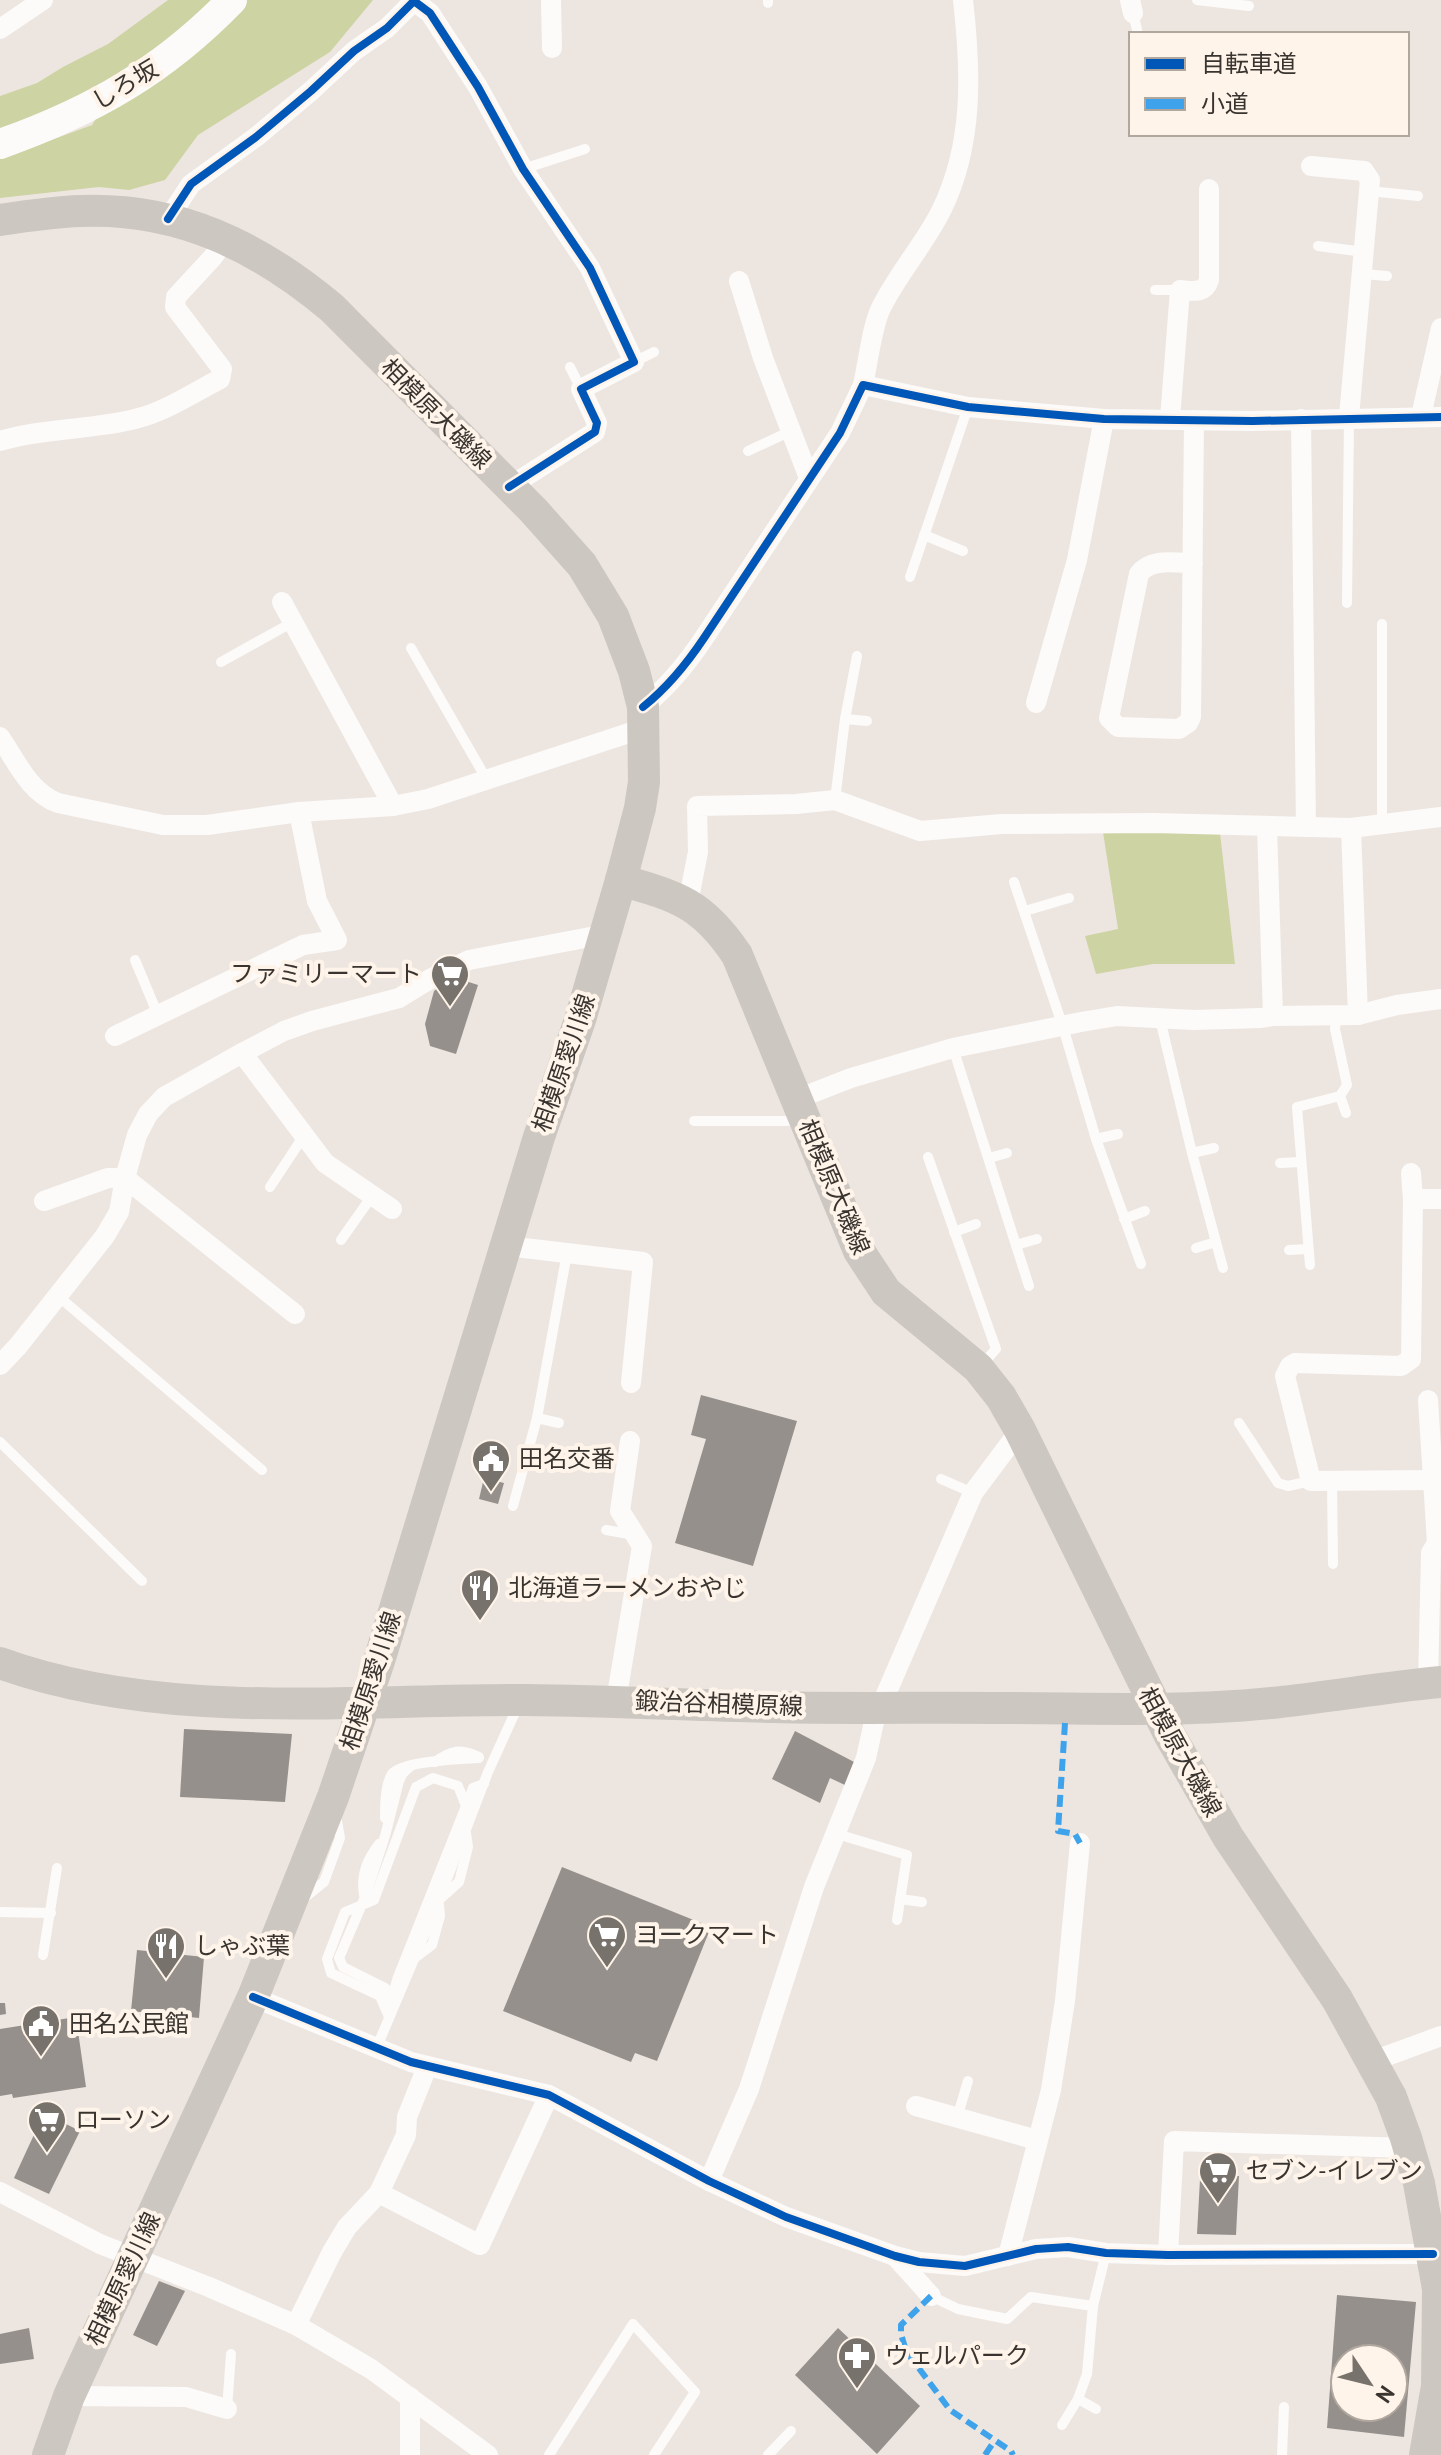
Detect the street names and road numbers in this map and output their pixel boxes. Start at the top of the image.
street label: しろ坂 [86,53,164,116]
street label: 相模原大磯線 [374,352,498,476]
street label: 相模原愛川線 [525,990,602,1136]
street label: 相模原大磯線 [792,1114,877,1259]
street label: 相模原愛川線 [334,1608,408,1754]
street label: 相模原大磯線 [1132,1681,1229,1822]
street label: 鍛冶谷相模原線 [635,1685,804,1722]
street label: 相模原愛川線 [78,2207,167,2351]

